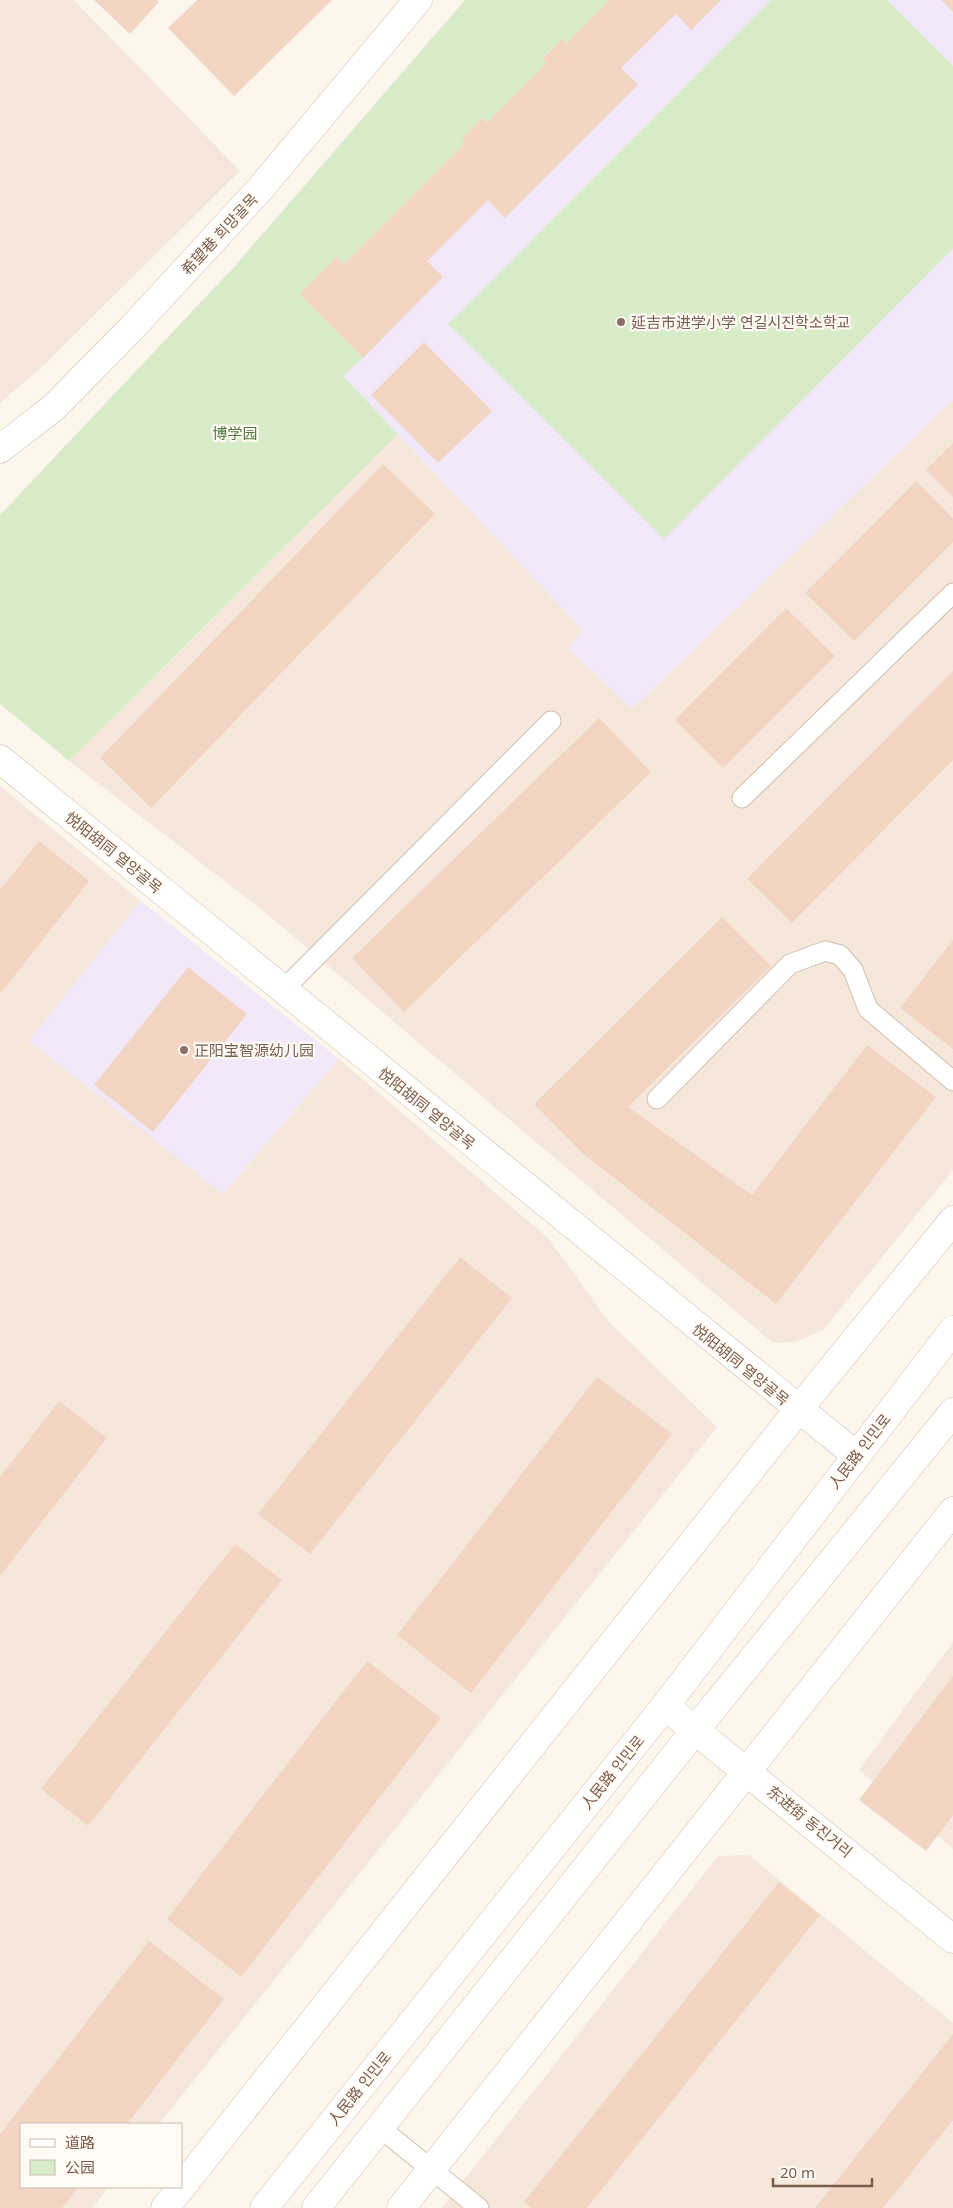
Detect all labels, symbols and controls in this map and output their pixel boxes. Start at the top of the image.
street label: 希望巷 희망골목 [176,189,262,279]
place label: 延吉市进学小学 연길시진학소학교 [631,312,850,332]
marker: 延吉市进学小学 연길시진학소학교 [615,316,627,328]
park label: 博学园 [212,423,258,443]
street label: 悦阳胡同 열양골목 [61,807,167,897]
place label: 正阳宝智源幼儿园 [194,1040,314,1060]
marker: 正阳宝智源幼儿园 [178,1044,190,1056]
street label: 悦阳胡同 열양골목 [374,1063,480,1153]
street label: 悦阳胡同 열양골목 [688,1319,794,1409]
street label: 人民路 인민로 [823,1409,895,1493]
street label: 人民路 인민로 [576,1731,648,1813]
street label: 东进街 동진거리 [763,1780,857,1862]
street label: 人民路 인민로 [323,2047,395,2129]
legend [20,2123,182,2188]
text: 道路 [65,2132,95,2152]
scale bar [773,2156,872,2188]
text: 公园 [65,2157,95,2177]
text: 20 m [780,2162,815,2182]

